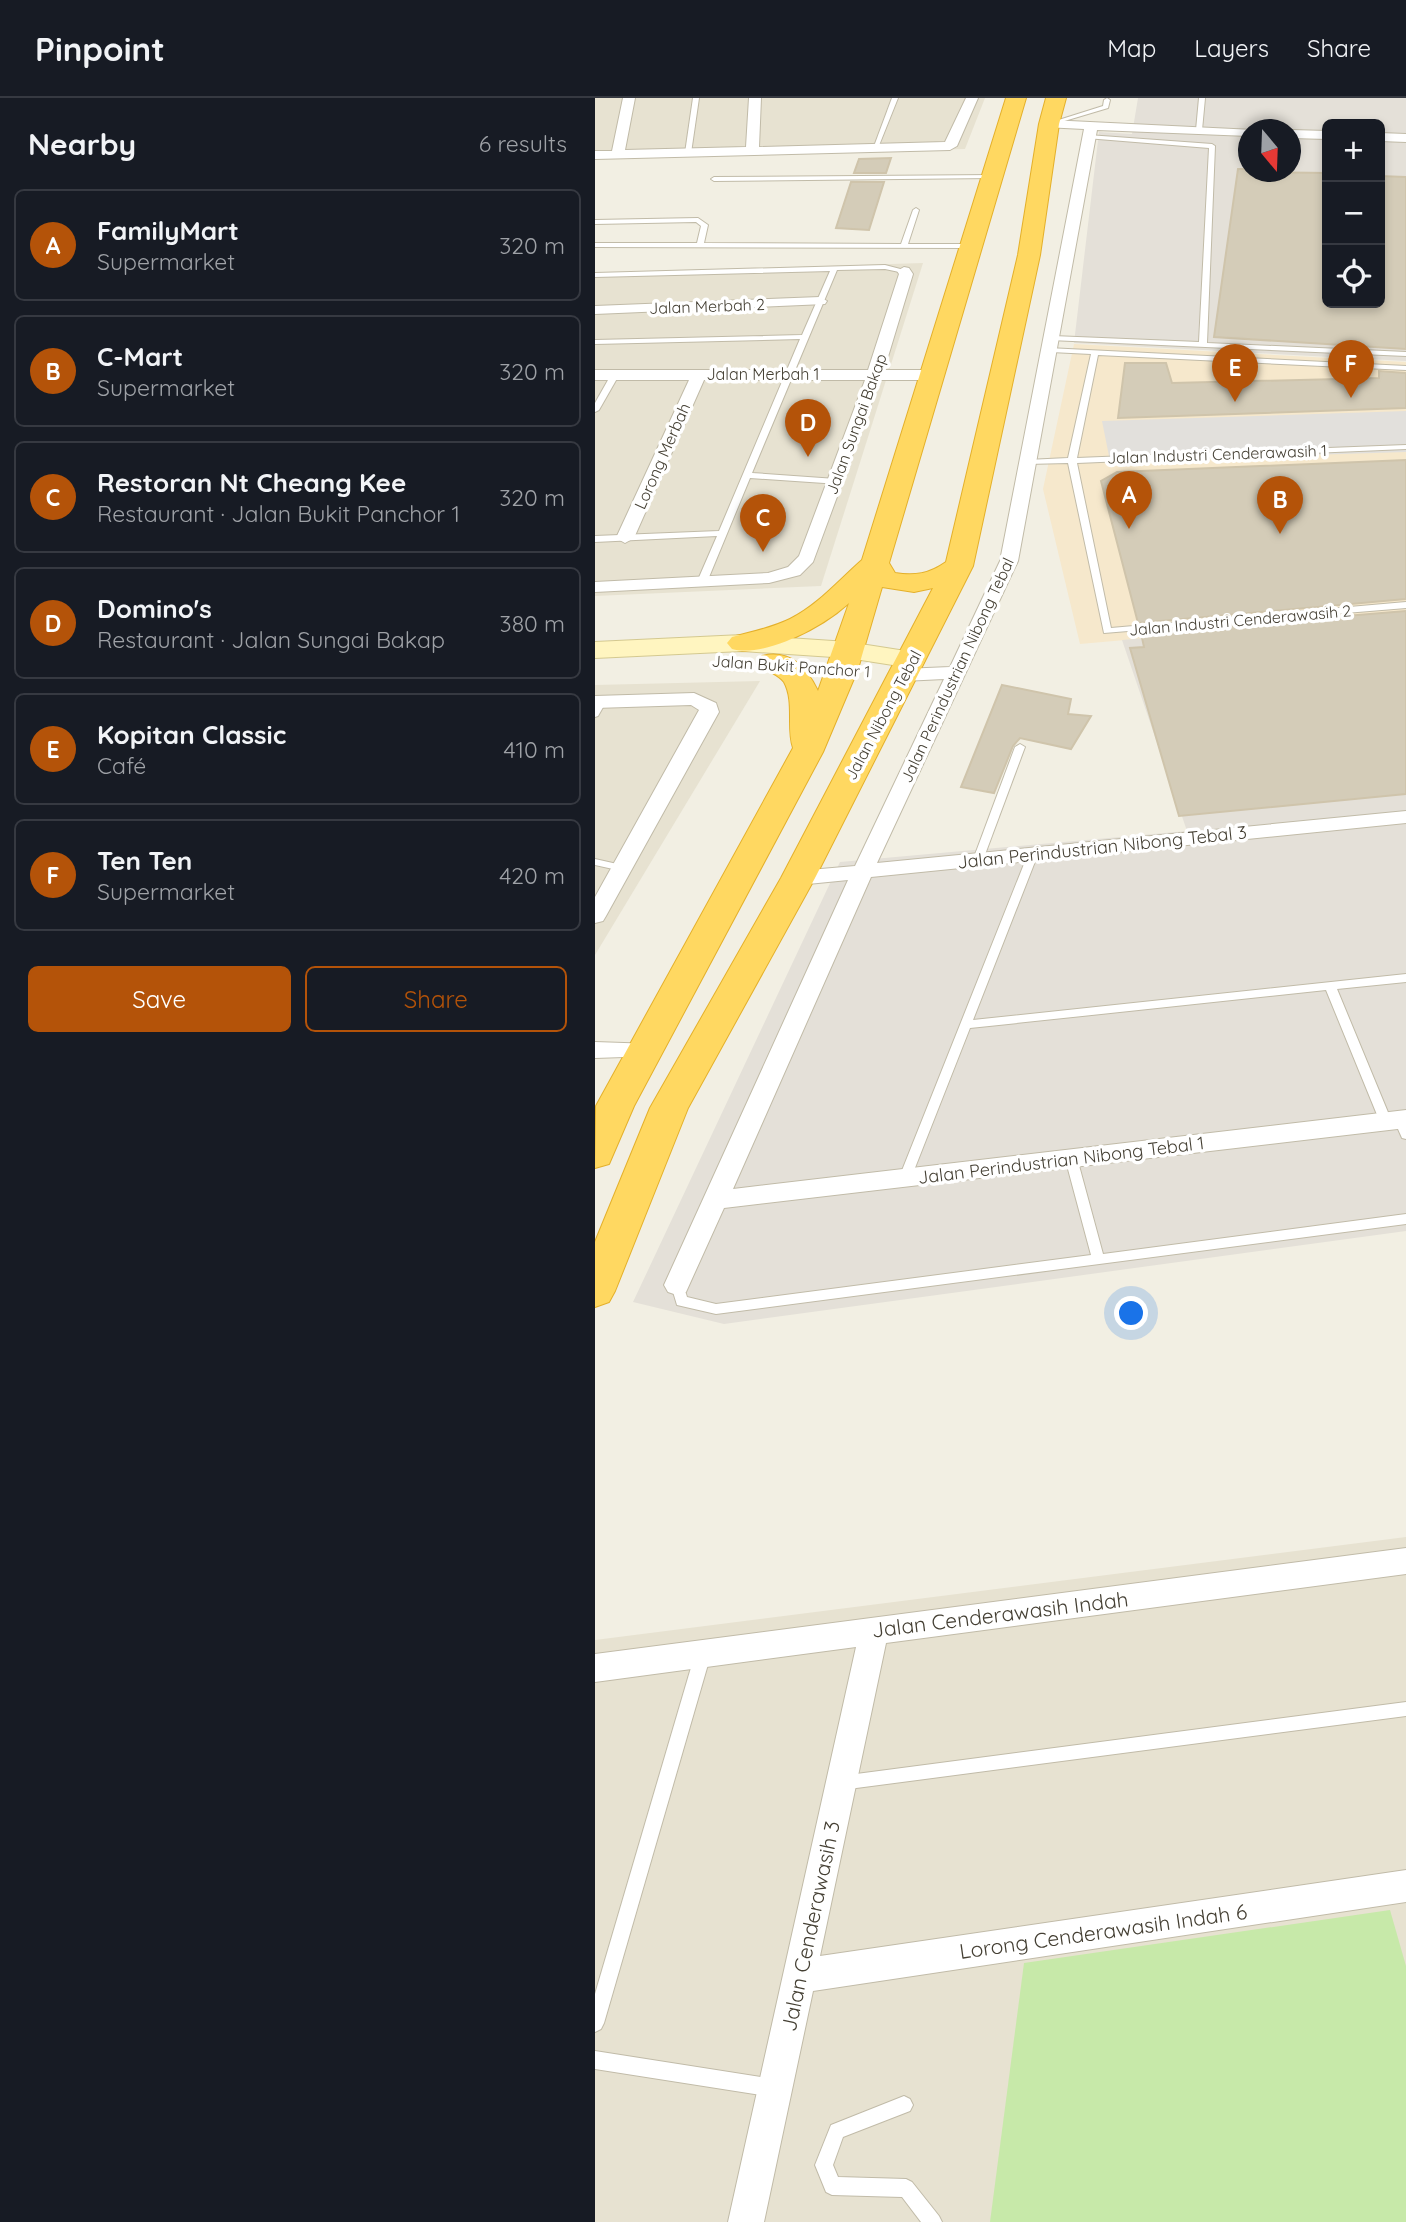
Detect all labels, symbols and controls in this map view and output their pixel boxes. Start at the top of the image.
text: Pinpoint [35,28,165,69]
text: Map [1107,33,1156,63]
text: Layers [1194,33,1269,63]
text: Share [1307,33,1371,63]
north arrow [1238,119,1301,182]
map controls [1322,119,1385,308]
button: + [1322,119,1385,182]
text: Nearby [28,125,136,163]
text: 6 results [479,129,567,158]
button: − [1322,182,1385,245]
text: FamilyMart [97,214,239,247]
text: A [46,231,60,260]
text: 320 m [499,231,565,260]
button: locate [1322,245,1385,308]
text: Supermarket [97,247,235,276]
street label: Jalan Merbah 2 [649,294,765,318]
text: C-Mart [97,340,183,373]
pin: F [1328,340,1374,398]
pin: E [1212,344,1258,402]
street label: Jalan Sungai Bakap [821,351,891,497]
text: B [45,357,61,386]
text: 320 m [499,357,565,386]
street label: Jalan Merbah 1 [706,364,820,384]
text: Supermarket [97,373,235,402]
pin: D [785,399,831,457]
street label: Lorong Merbah [630,400,694,512]
street label: Jalan Industri Cenderawasih 1 [1107,440,1327,468]
text: Restoran Nt Cheang Kee [97,466,406,499]
pin: A [1106,471,1152,529]
pin: B [1257,476,1303,534]
text: C [46,483,60,512]
text: 320 m [499,483,565,512]
pin: C [740,494,786,552]
text: Restaurant · Jalan Bukit Panchor 1 [97,499,460,528]
street label: Jalan Perindustrian Nibong Tebal [896,554,1018,786]
text: Domino's [97,592,212,625]
street label: Jalan Industri Cenderawasih 2 [1128,600,1352,640]
text: D [45,609,61,638]
text: 380 m [500,609,565,638]
text: Restaurant · Jalan Sungai Bakap [97,625,445,654]
street label: Jalan Nibong Tebal [840,647,926,783]
street label: Jalan Bukit Panchor 1 [711,650,871,682]
text: Kopitan Classic [97,718,286,751]
text: E [46,735,60,764]
text: 410 m [504,735,565,764]
text: Café [97,751,146,780]
street label: Jalan Perindustrian Nibong Tebal 3 [956,820,1248,874]
text: Ten Ten [97,844,192,877]
text: F [47,861,59,890]
text: 420 m [499,861,565,890]
text: Supermarket [97,877,235,906]
button: Save [28,966,291,1032]
button: Share [305,966,567,1032]
street label: Jalan Perindustrian Nibong Tebal 1 [917,1131,1205,1189]
your location [1114,1296,1148,1330]
street label: Jalan Cenderawasih Indah [870,1585,1130,1643]
street label: Jalan Cenderawasih 3 [775,1818,845,2034]
street label: Lorong Cenderawasih Indah 6 [957,1898,1249,1964]

